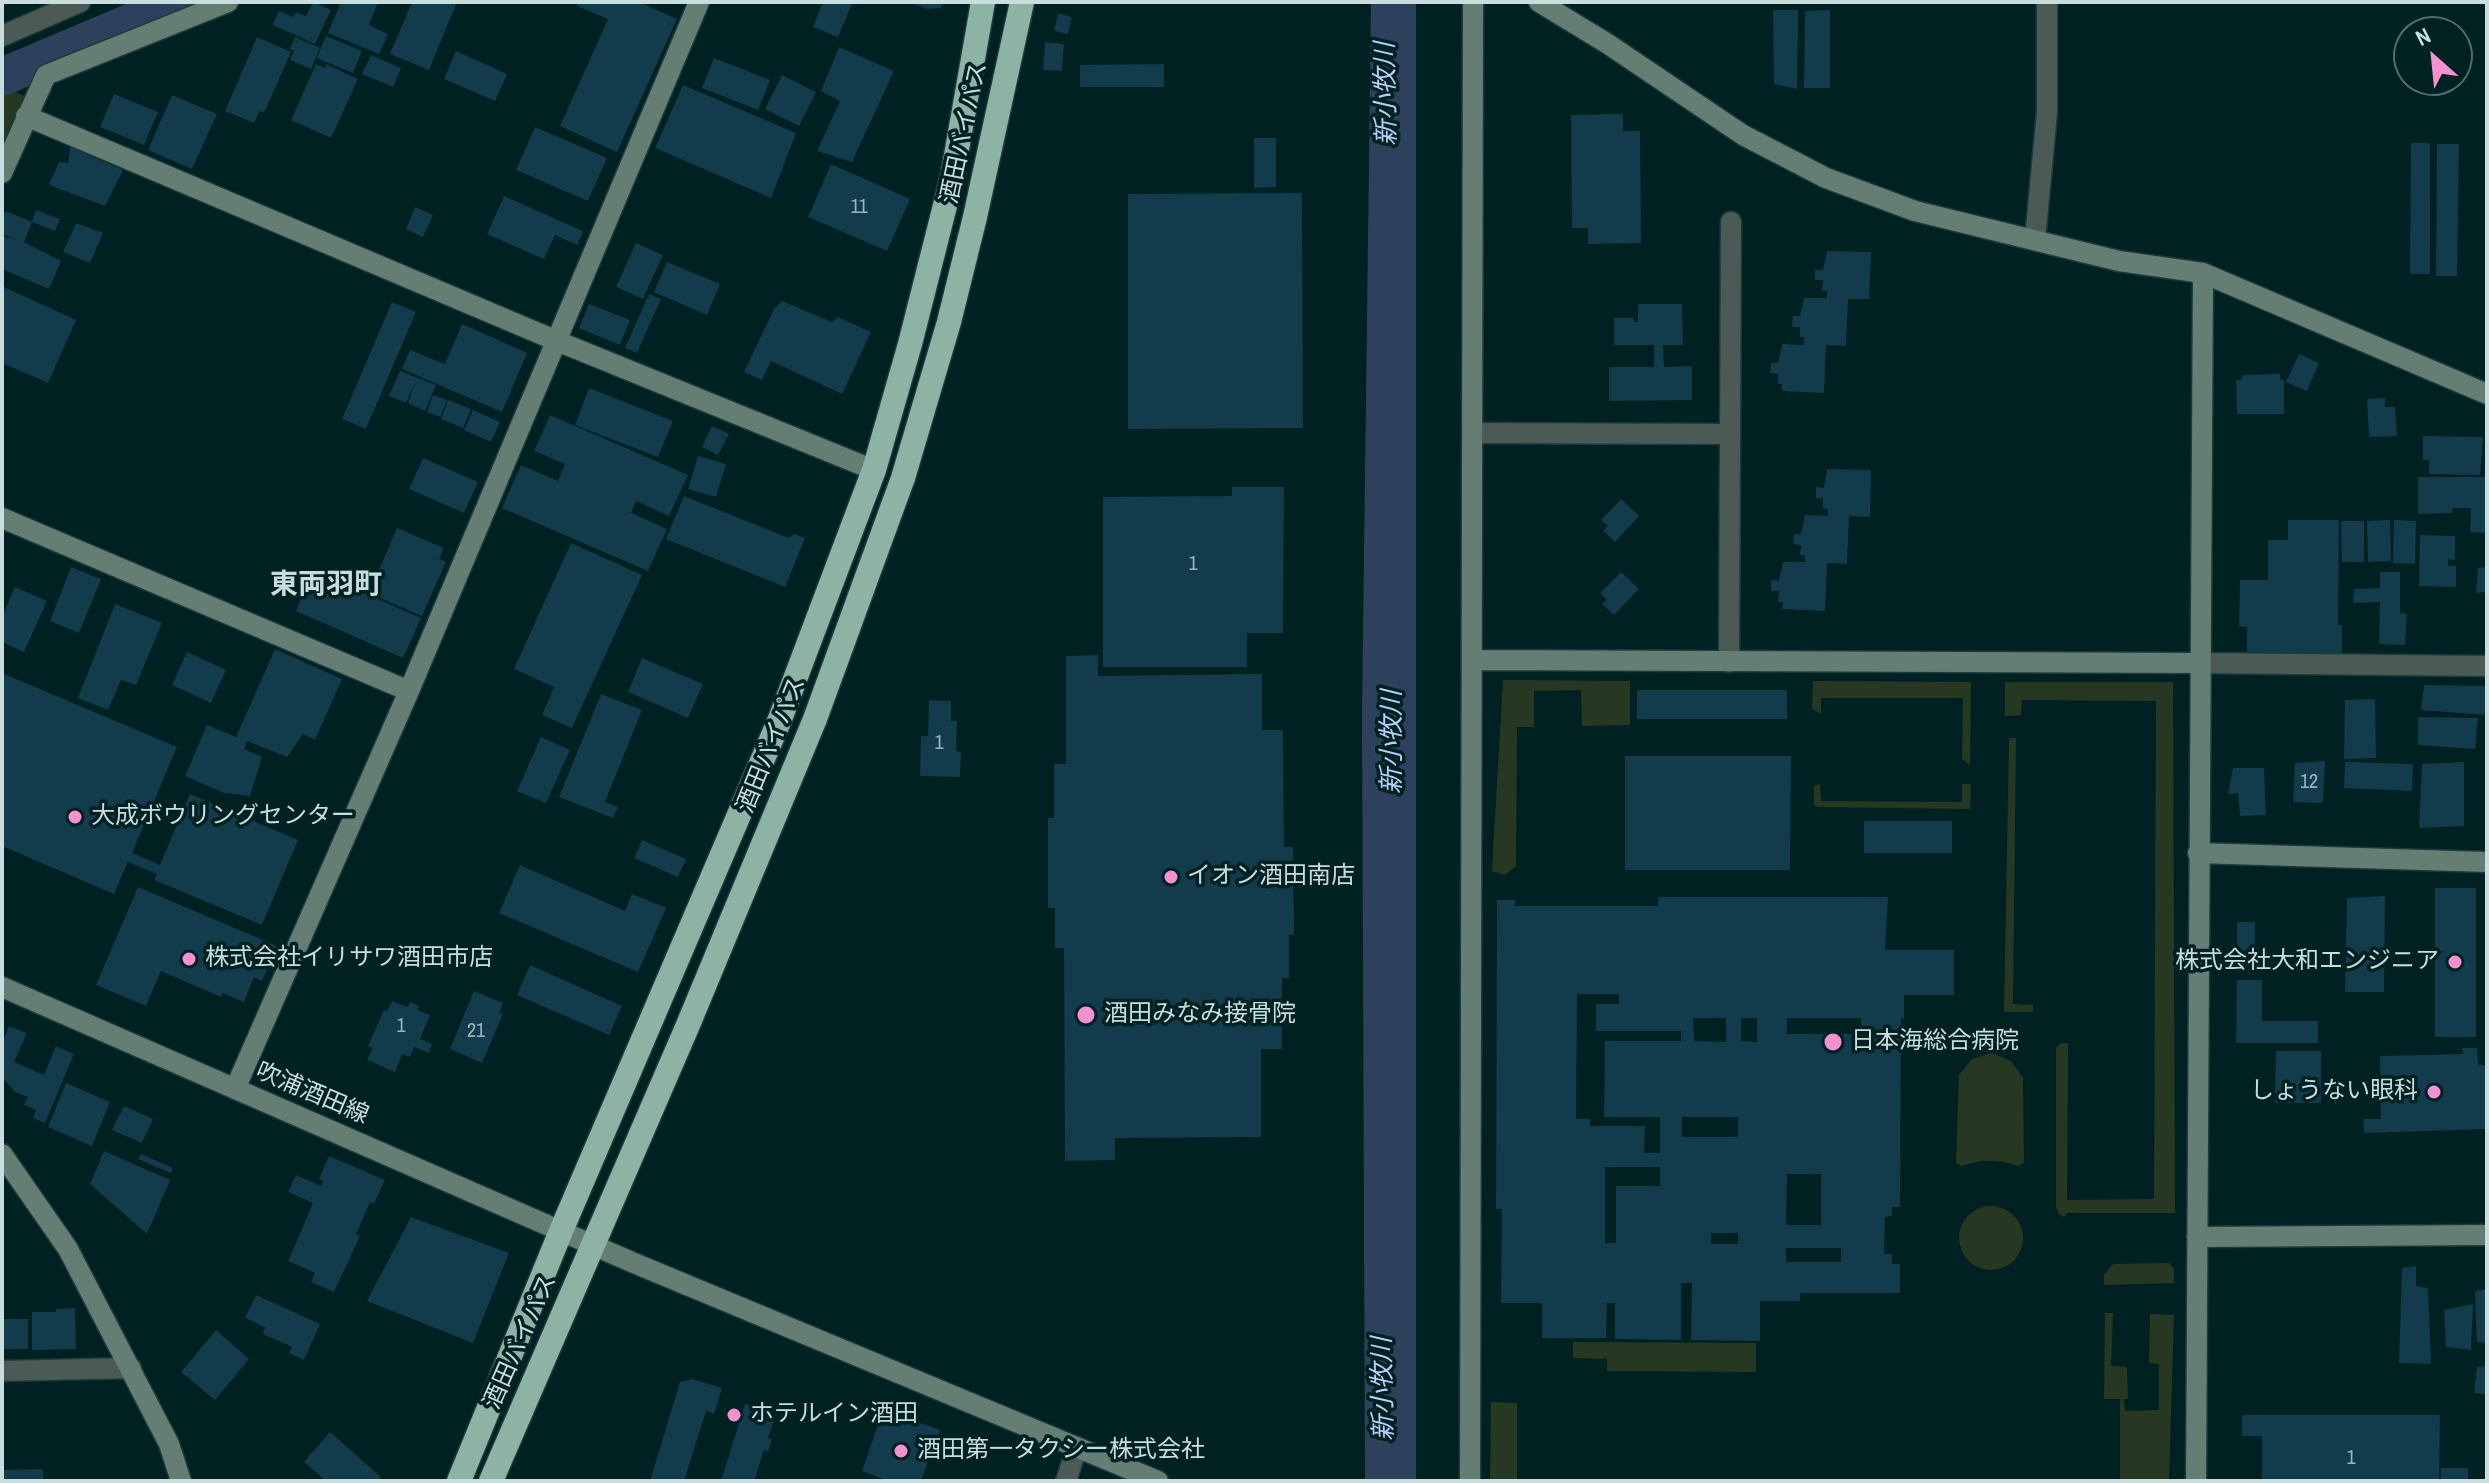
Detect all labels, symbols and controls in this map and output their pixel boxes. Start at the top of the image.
north arrow [2393,16,2473,96]
text: N [2410,20,2436,53]
water label: 新小牧川 [1370,42,1404,146]
street label: 酒田バイパス [936,60,994,206]
house number: 11 [850,196,868,220]
house number: 1 [1188,553,1198,577]
district label: 東両羽町 [270,568,382,602]
street label: 酒田バイパス [732,673,812,817]
water label: 新小牧川 [1377,690,1409,794]
house number: 1 [934,732,944,756]
house number: 12 [2300,771,2318,795]
place label: 大成ボウリングセンター [91,803,355,831]
marker: 大成ボウリングセンター [66,808,84,826]
place label: イオン酒田南店 [1187,863,1355,891]
marker: イオン酒田南店 [1162,868,1180,886]
place label: 株式会社イリサワ酒田市店 [205,945,493,973]
place label: 株式会社大和エンジニア [2175,948,2439,976]
marker: 株式会社イリサワ酒田市店 [180,950,198,968]
marker: 株式会社大和エンジニア [2446,953,2464,971]
place label: 酒田みなみ接骨院 [1104,1001,1296,1029]
marker: 酒田みなみ接骨院 [1075,1004,1097,1026]
house number: 1 [396,1015,406,1039]
house number: 21 [467,1020,485,1044]
place label: 日本海総合病院 [1851,1028,2019,1056]
marker: 日本海総合病院 [1822,1031,1844,1053]
street label: 吹浦酒田線 [251,1057,373,1131]
place label: しょうない眼科 [2250,1078,2418,1106]
marker: しょうない眼科 [2425,1083,2443,1101]
street label: 酒田バイパス [479,1270,563,1414]
water label: 新小牧川 [1367,1337,1401,1441]
place label: ホテルイン酒田 [750,1401,918,1429]
marker: ホテルイン酒田 [725,1406,743,1424]
place label: 酒田第一タクシー株式会社 [917,1437,1205,1465]
marker: 酒田第一タクシー株式会社 [892,1442,910,1460]
house number: 1 [2346,1447,2356,1471]

